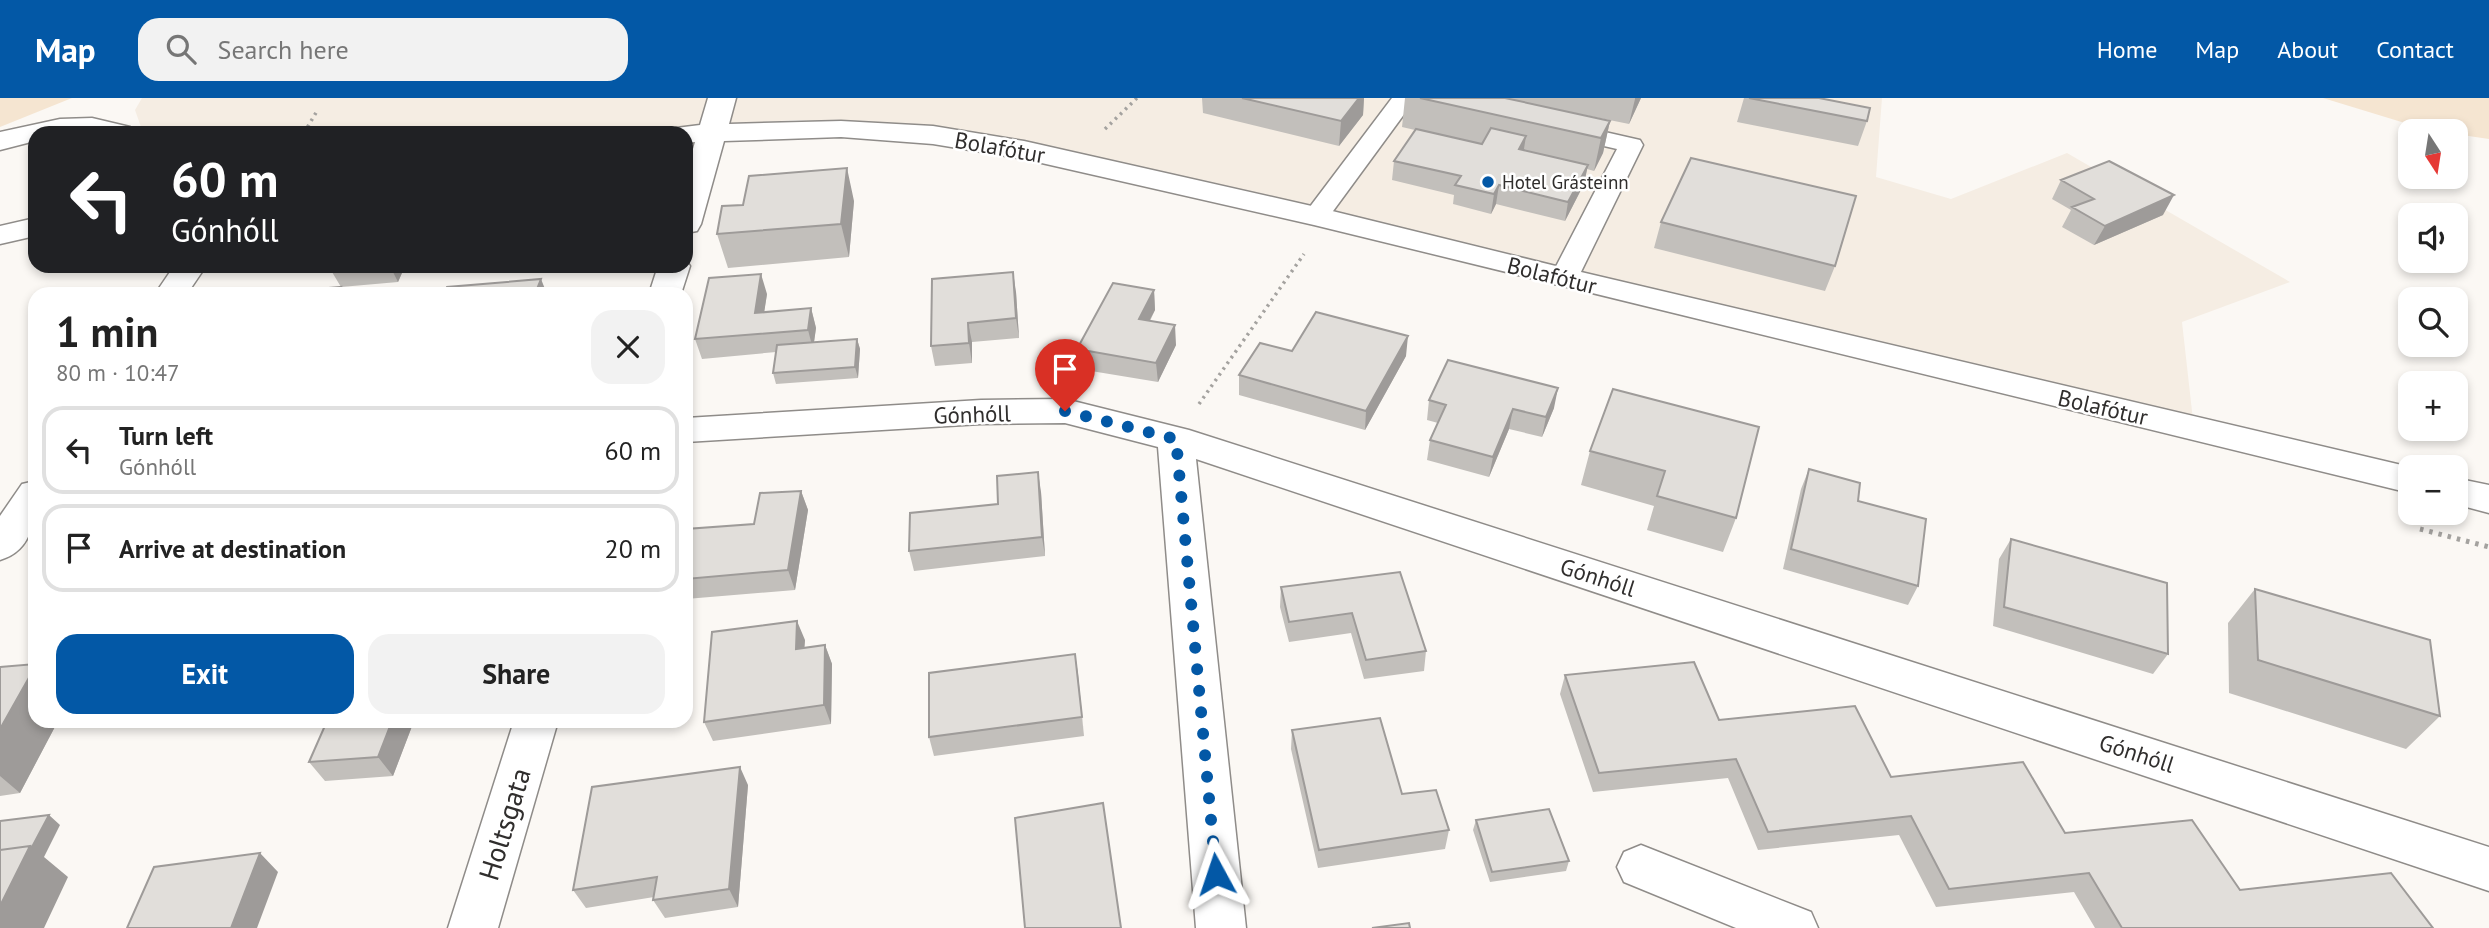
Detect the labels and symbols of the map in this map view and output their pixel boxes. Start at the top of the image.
north arrow [2398,119,2468,189]
street label: Bolafótur [953,125,1048,169]
place label: Hotel Grásteinn [1502,170,1629,194]
marker: Hotel Grásteinn [1480,174,1496,190]
street label: Bolafótur [1504,250,1600,300]
pin [1035,339,1095,411]
street label: Bolafótur [2055,383,2151,431]
street label: Gónhóll [933,398,1011,430]
street label: Gónhóll [1557,551,1640,603]
street label: Gónhóll [2096,727,2179,779]
street label: Holtsgata [469,763,539,885]
position arrow [1179,837,1253,911]

